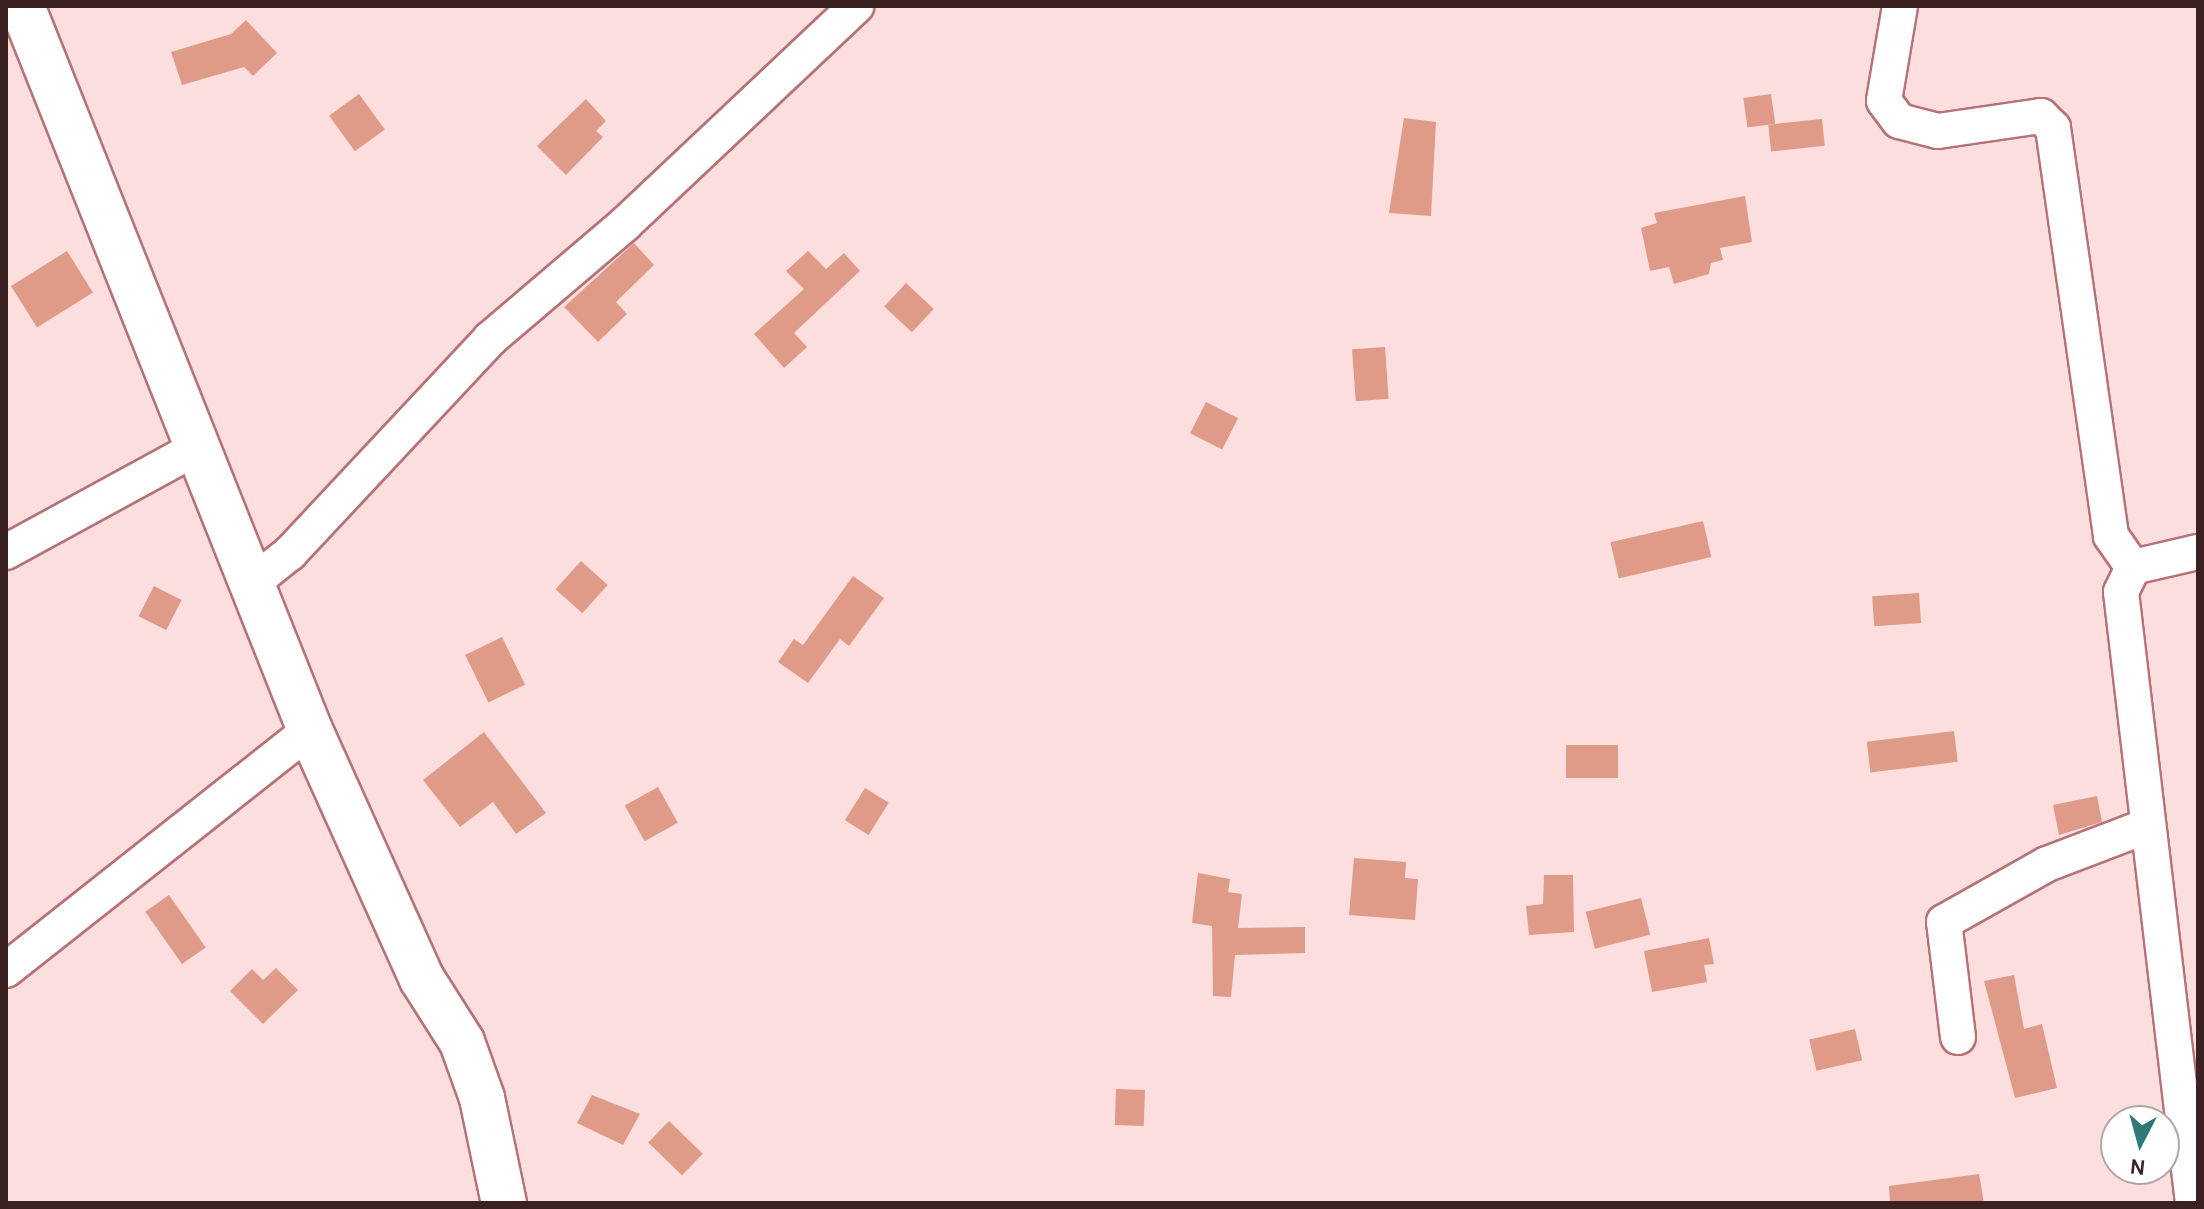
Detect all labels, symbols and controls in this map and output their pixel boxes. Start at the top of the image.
north arrow [2100,1105,2180,1185]
text: N [2128,1153,2147,1181]

